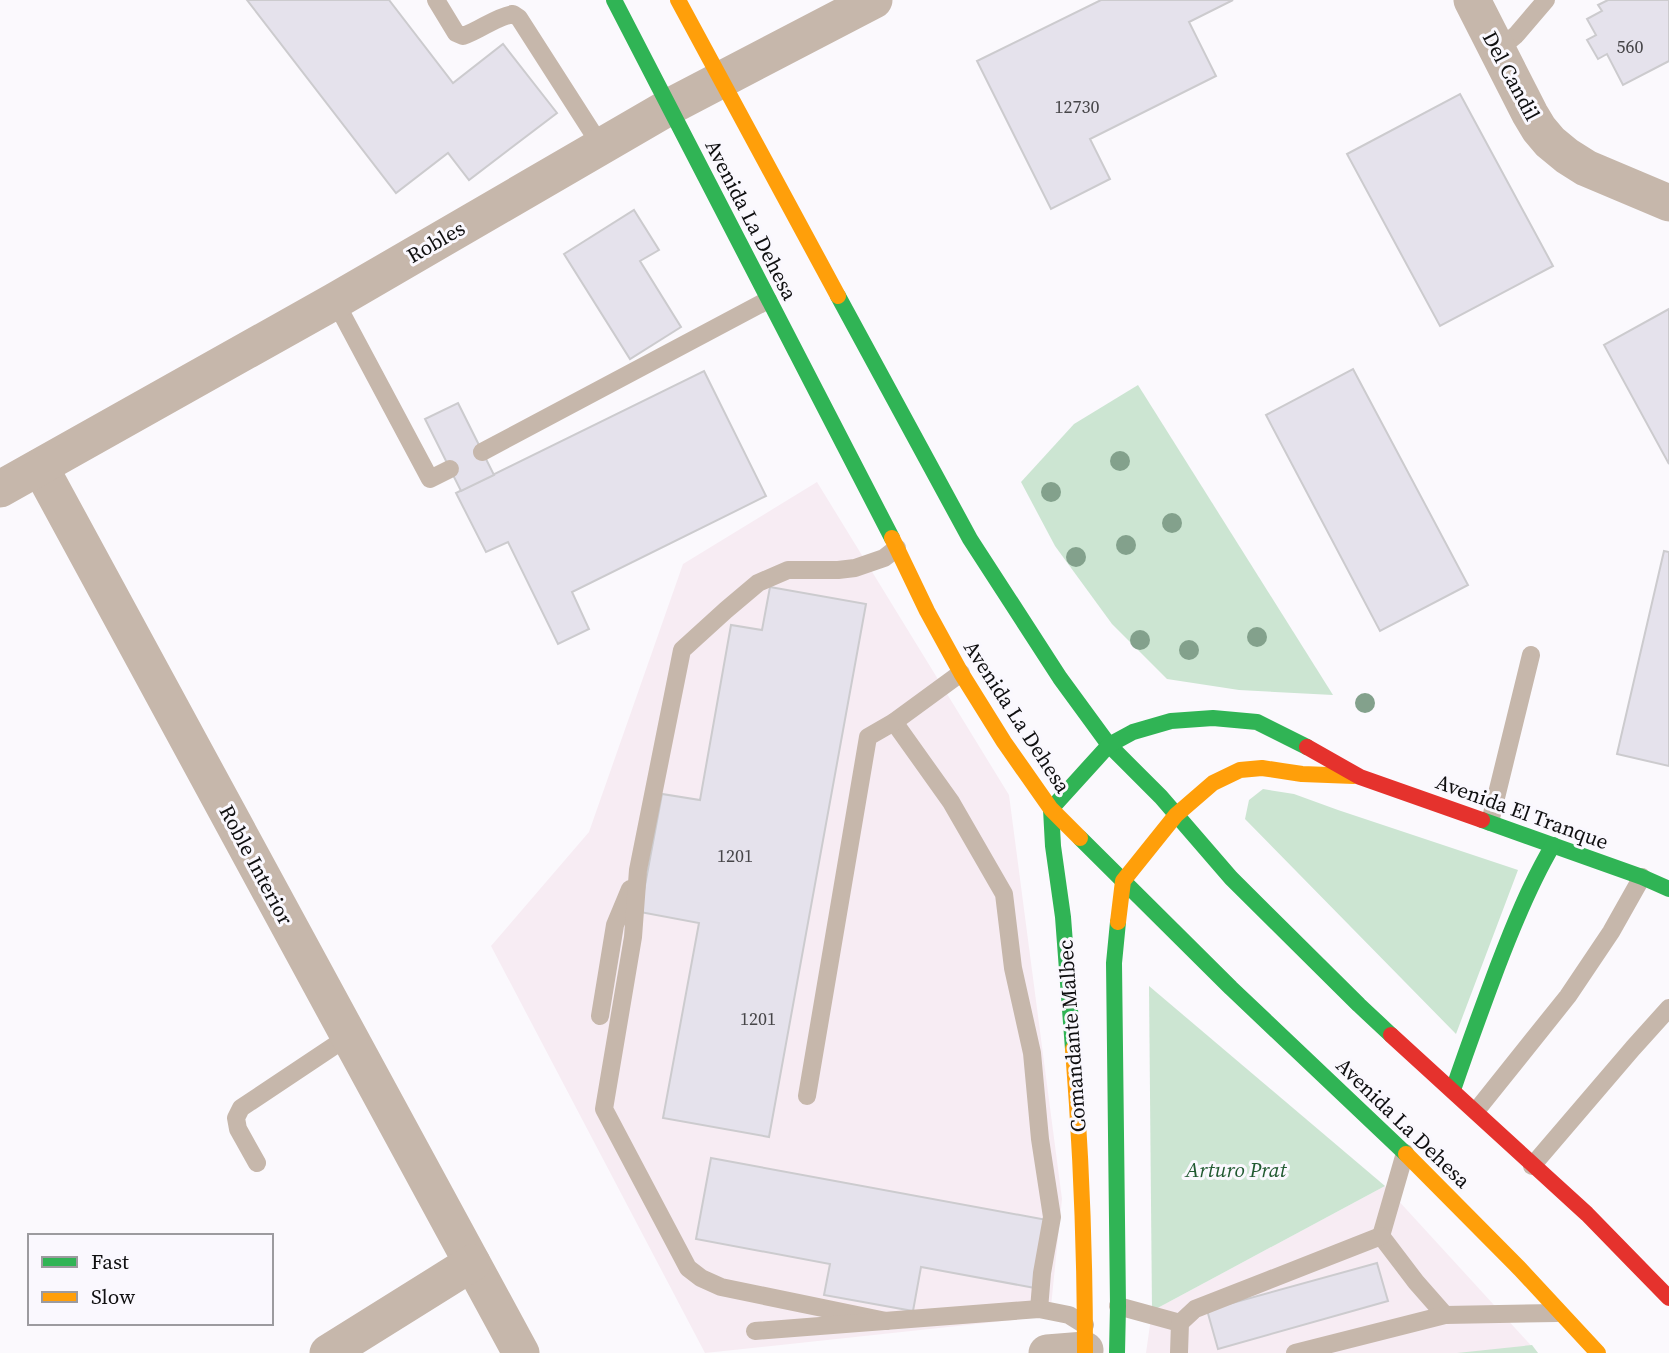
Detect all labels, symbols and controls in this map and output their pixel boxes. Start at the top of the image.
street label: Del Candil [1476,26,1547,126]
house number: 560 [1617,34,1644,59]
house number: 12730 [1055,94,1100,119]
street label: Avenida La Dehesa [698,135,805,305]
street label: Robles [401,213,470,270]
street label: Avenida La Dehesa [957,635,1078,799]
street label: Avenida El Tranque [1432,767,1613,856]
street label: Roble Interior [213,800,300,930]
house number: 1201 [717,843,753,868]
street label: Comandante Malbec [1050,939,1093,1133]
house number: 1201 [740,1006,776,1031]
street label: Avenida La Dehesa [1330,1051,1477,1195]
park label: Arturo Prat [1185,1155,1288,1184]
legend [28,1234,273,1325]
text: Fast [91,1247,129,1276]
text: Slow [91,1282,135,1311]

